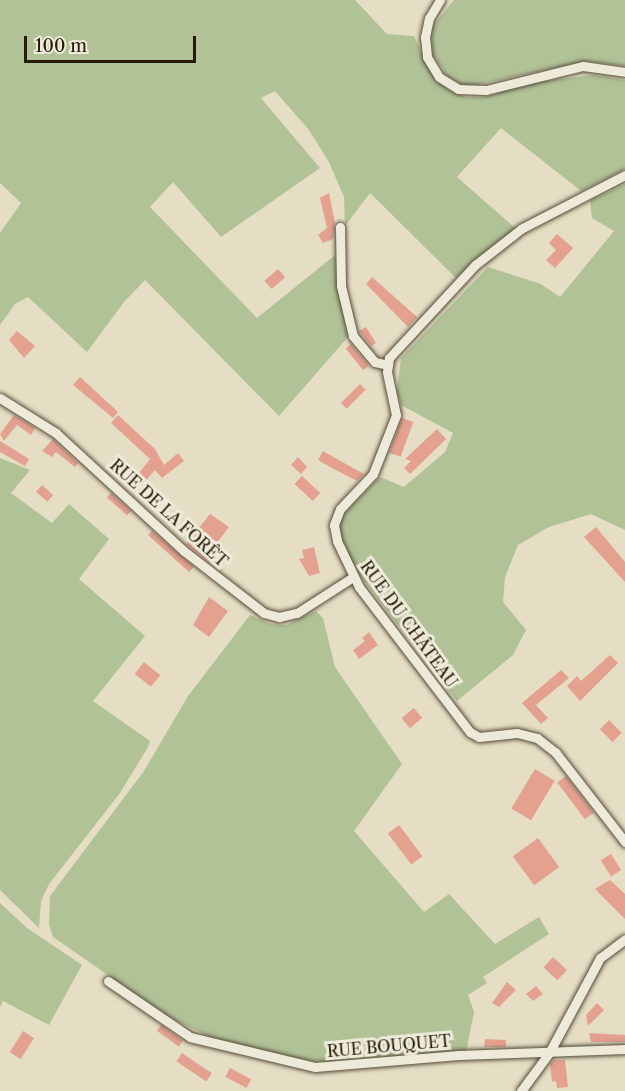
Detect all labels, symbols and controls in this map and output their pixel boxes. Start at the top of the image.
scale bar [27,24,200,62]
text: 100 m [35,35,87,57]
street label: RUE DE LA FORÊT [106,455,232,571]
street label: RUE DU CHÂTEAU [357,557,461,691]
street label: RUE BOUQUET [326,1031,452,1061]

